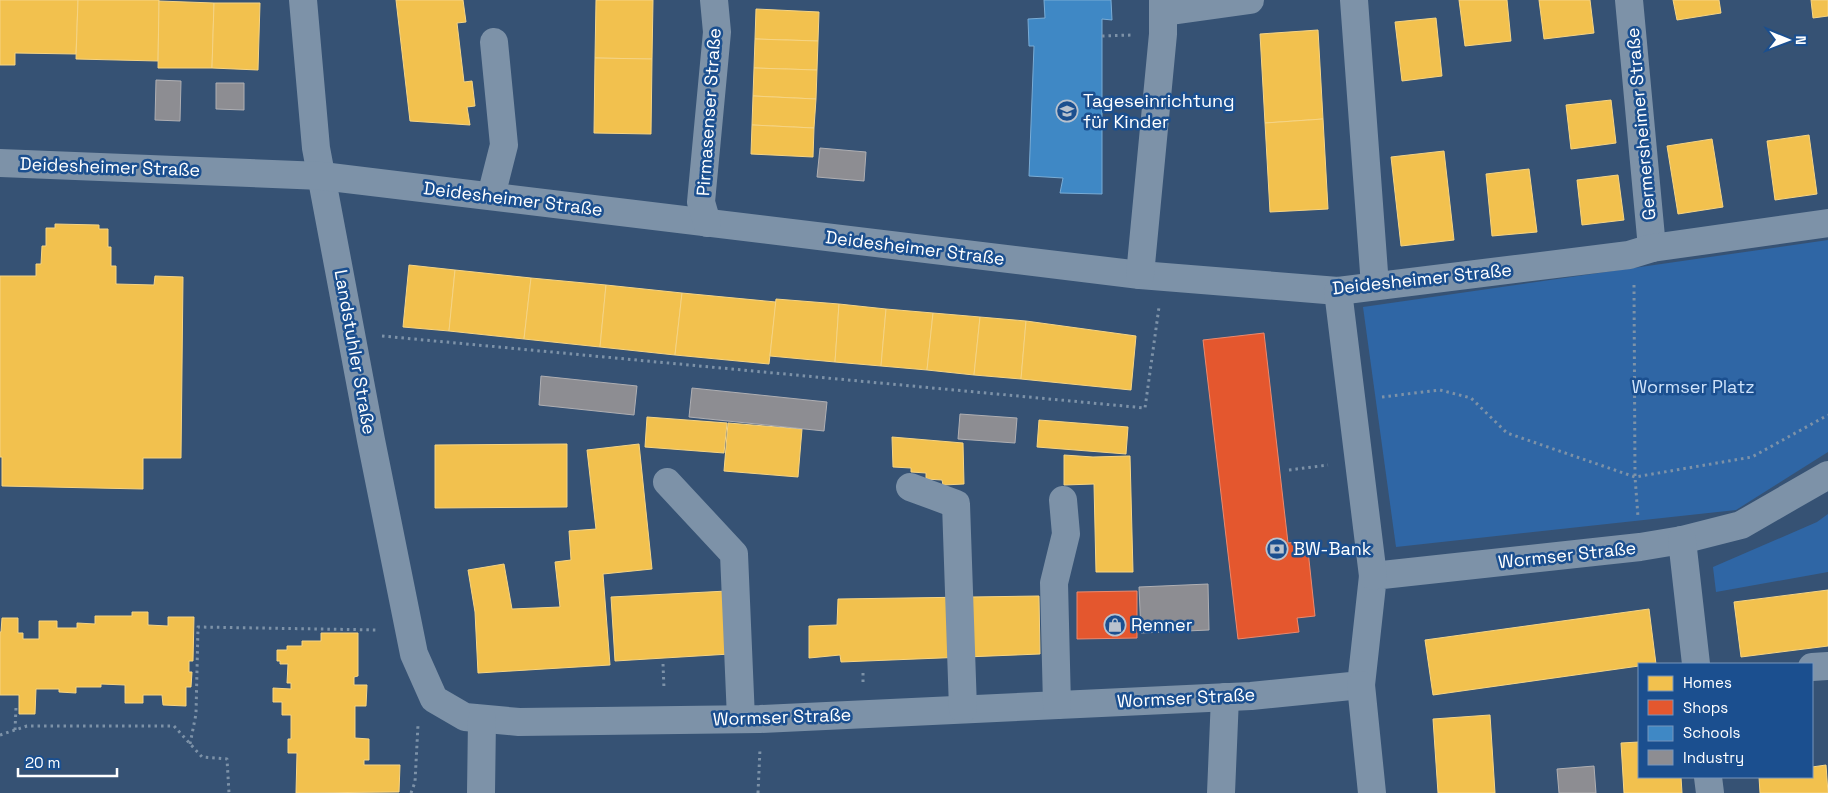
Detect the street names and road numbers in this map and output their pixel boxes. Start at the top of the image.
street label: Pirmasenser Straße [691,27,726,197]
street label: Germersheimer Straße [1621,27,1660,221]
street label: Deidesheimer Straße [19,152,201,181]
street label: Deidesheimer Straße [422,176,604,221]
street label: Deidesheimer Straße [824,225,1006,270]
street label: Deidesheimer Straße [1331,258,1513,299]
street label: Landstuhler Straße [330,268,381,436]
street label: Wormser Straße [1497,536,1637,573]
street label: Wormser Straße [1116,682,1256,713]
street label: Wormser Straße [712,703,852,730]

